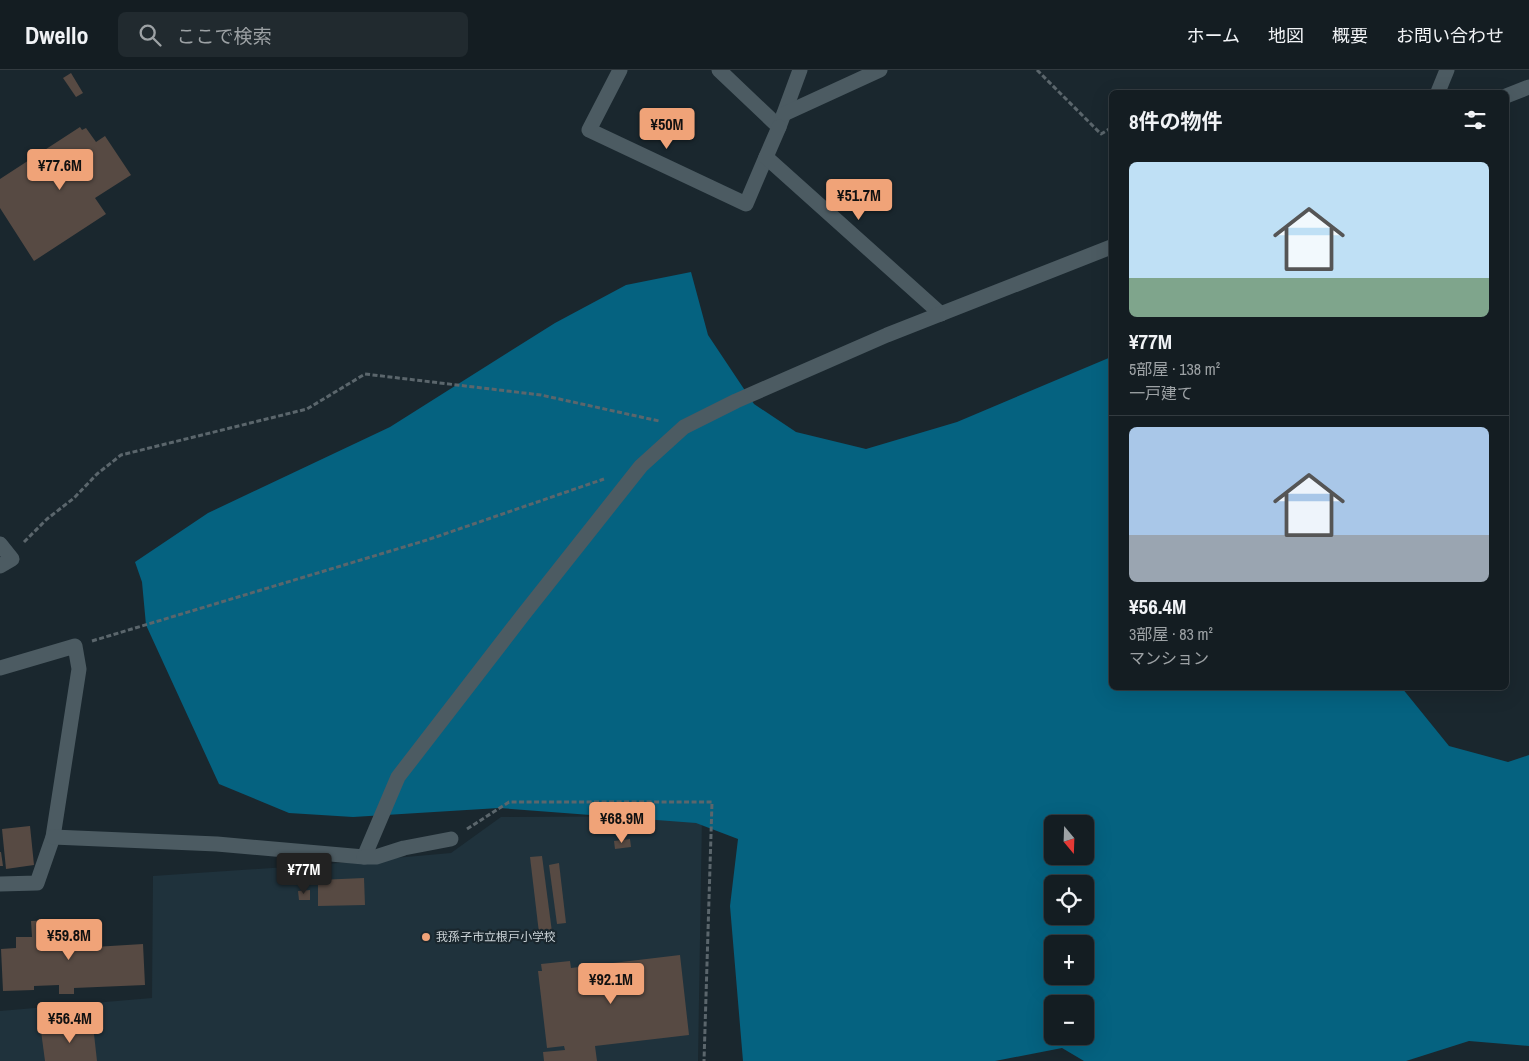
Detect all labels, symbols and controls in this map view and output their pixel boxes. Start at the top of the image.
search box [118,12,468,57]
text: Dwello [25,19,88,51]
icon: search [136,21,164,49]
text: ここで検索 [176,23,271,49]
text: ホーム [1187,23,1240,48]
text: 地図 [1268,23,1304,48]
text: 概要 [1332,23,1368,48]
text: お問い合わせ [1396,23,1504,48]
icon: filters [1461,106,1489,134]
text: 8件の物件 [1129,107,1223,136]
pin: ¥50M [637,108,697,150]
text: ¥50M [651,113,683,135]
pin: ¥77.6M [19,148,101,191]
text: ¥77.6M [38,154,82,176]
pin: ¥51.7M [818,178,900,221]
text: ¥51.7M [837,184,881,206]
icon: home [1264,194,1354,284]
text: ¥77M [1129,327,1172,356]
text: 5部屋 · 138 m² [1129,358,1220,380]
text: 一戸建て [1129,382,1193,404]
icon: home [1264,460,1354,550]
text: ¥56.4M [1129,592,1186,621]
text: 3部屋 · 83 m² [1129,623,1213,645]
text: マンション [1129,647,1209,669]
pin: ¥68.9M [581,802,663,844]
text: ¥68.9M [600,807,644,829]
north arrow [1044,815,1094,865]
map controls [1044,815,1094,1045]
pin: ¥77M [274,852,334,895]
text: ¥77M [288,858,320,880]
button: locate [1044,875,1094,925]
pin: ¥59.8M [28,918,110,961]
text: ¥59.8M [47,924,91,946]
place label: 我孫子市立根戸小学校 [436,929,556,945]
marker: 我孫子市立根戸小学校 [420,931,432,943]
button: + [1044,935,1094,985]
pin: ¥92.1M [570,962,652,1005]
text: ¥92.1M [589,968,633,990]
button: − [1044,995,1094,1045]
pin: ¥56.4M [29,1002,111,1044]
text: ¥56.4M [48,1007,92,1029]

